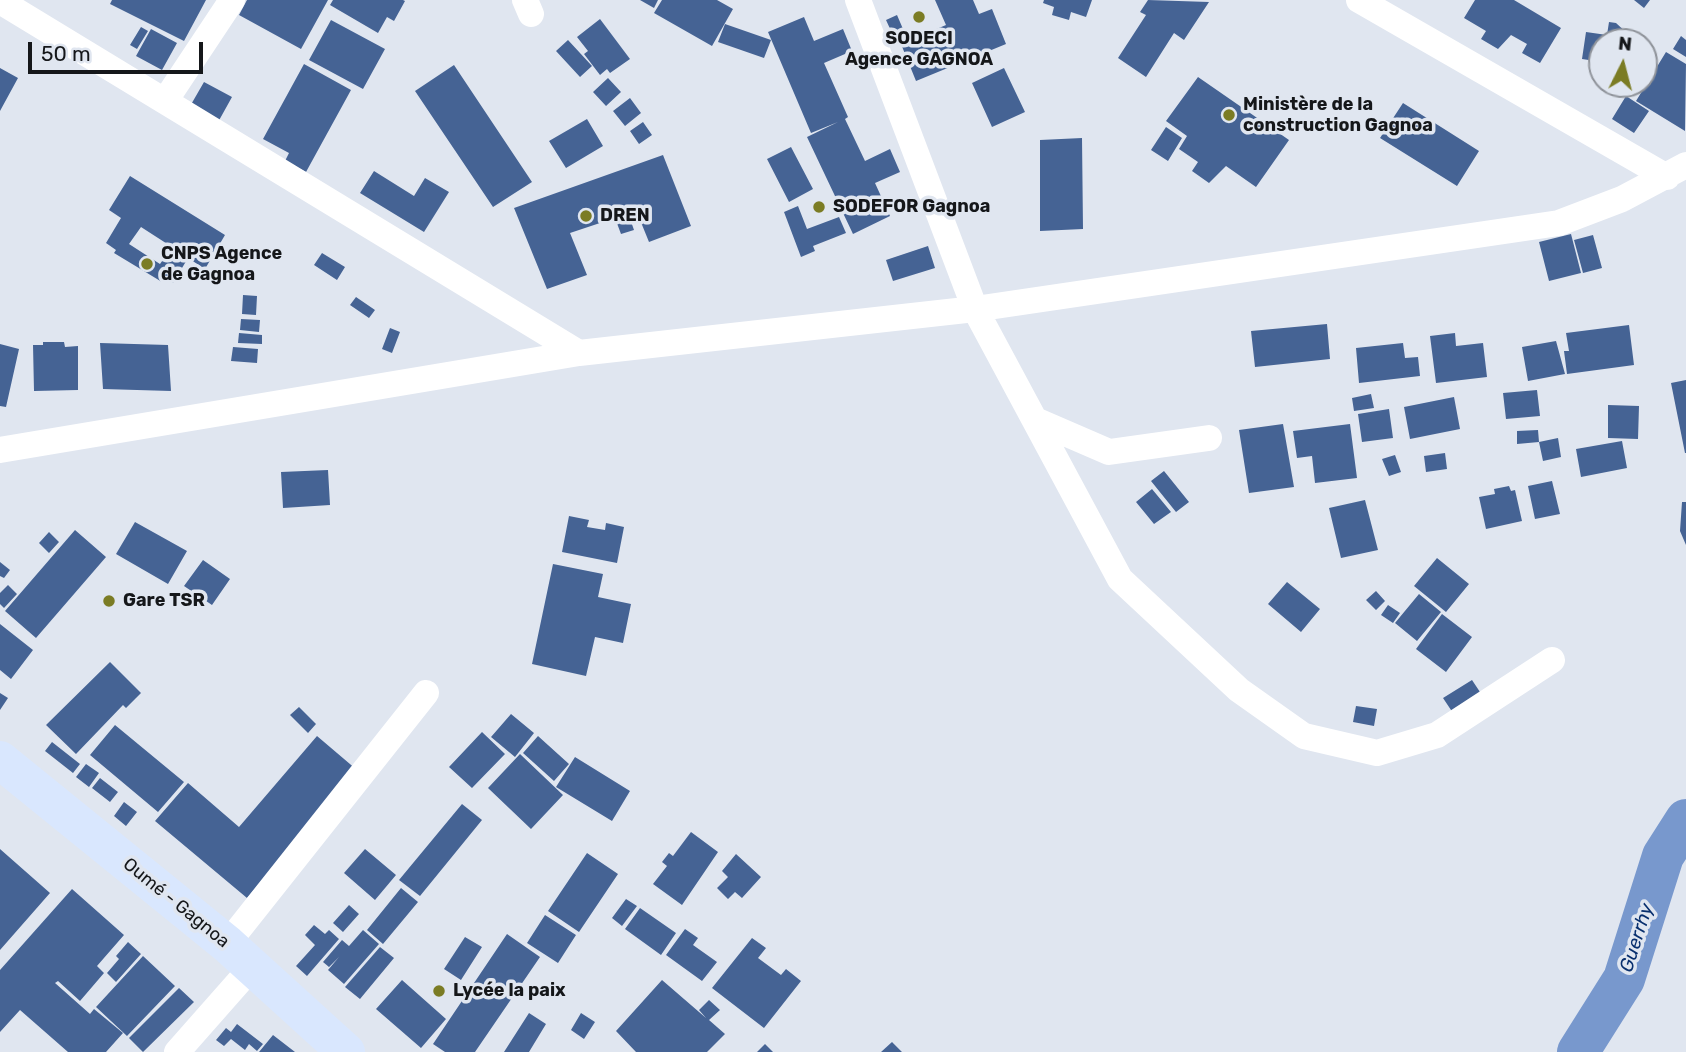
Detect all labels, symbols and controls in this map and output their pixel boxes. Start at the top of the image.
marker: SODECI Agence GAGNOA [911,9,927,25]
scale bar [32,28,206,72]
place label: SODECI Agence GAGNOA [845,28,993,70]
north arrow [1588,28,1658,98]
text: N [1617,31,1633,56]
text: 50 m [41,41,91,66]
place label: Ministère de la construction Gagnoa [1243,94,1433,136]
marker: Ministère de la construction Gagnoa [1221,107,1237,123]
place label: SODEFOR Gagnoa [833,196,990,218]
marker: SODEFOR Gagnoa [811,199,827,215]
place label: DREN [600,205,650,227]
marker: DREN [578,208,594,224]
place label: CNPS Agence de Gagnoa [161,243,282,286]
marker: CNPS Agence de Gagnoa [139,256,155,272]
place label: Gare TSR [123,590,205,612]
marker: Gare TSR [101,593,117,609]
street label: Oumé - Gagnoa [118,853,234,953]
water label: Guerrhy [1615,901,1659,975]
place label: Lycée la paix [453,980,566,1002]
marker: Lycée la paix [431,983,447,999]

